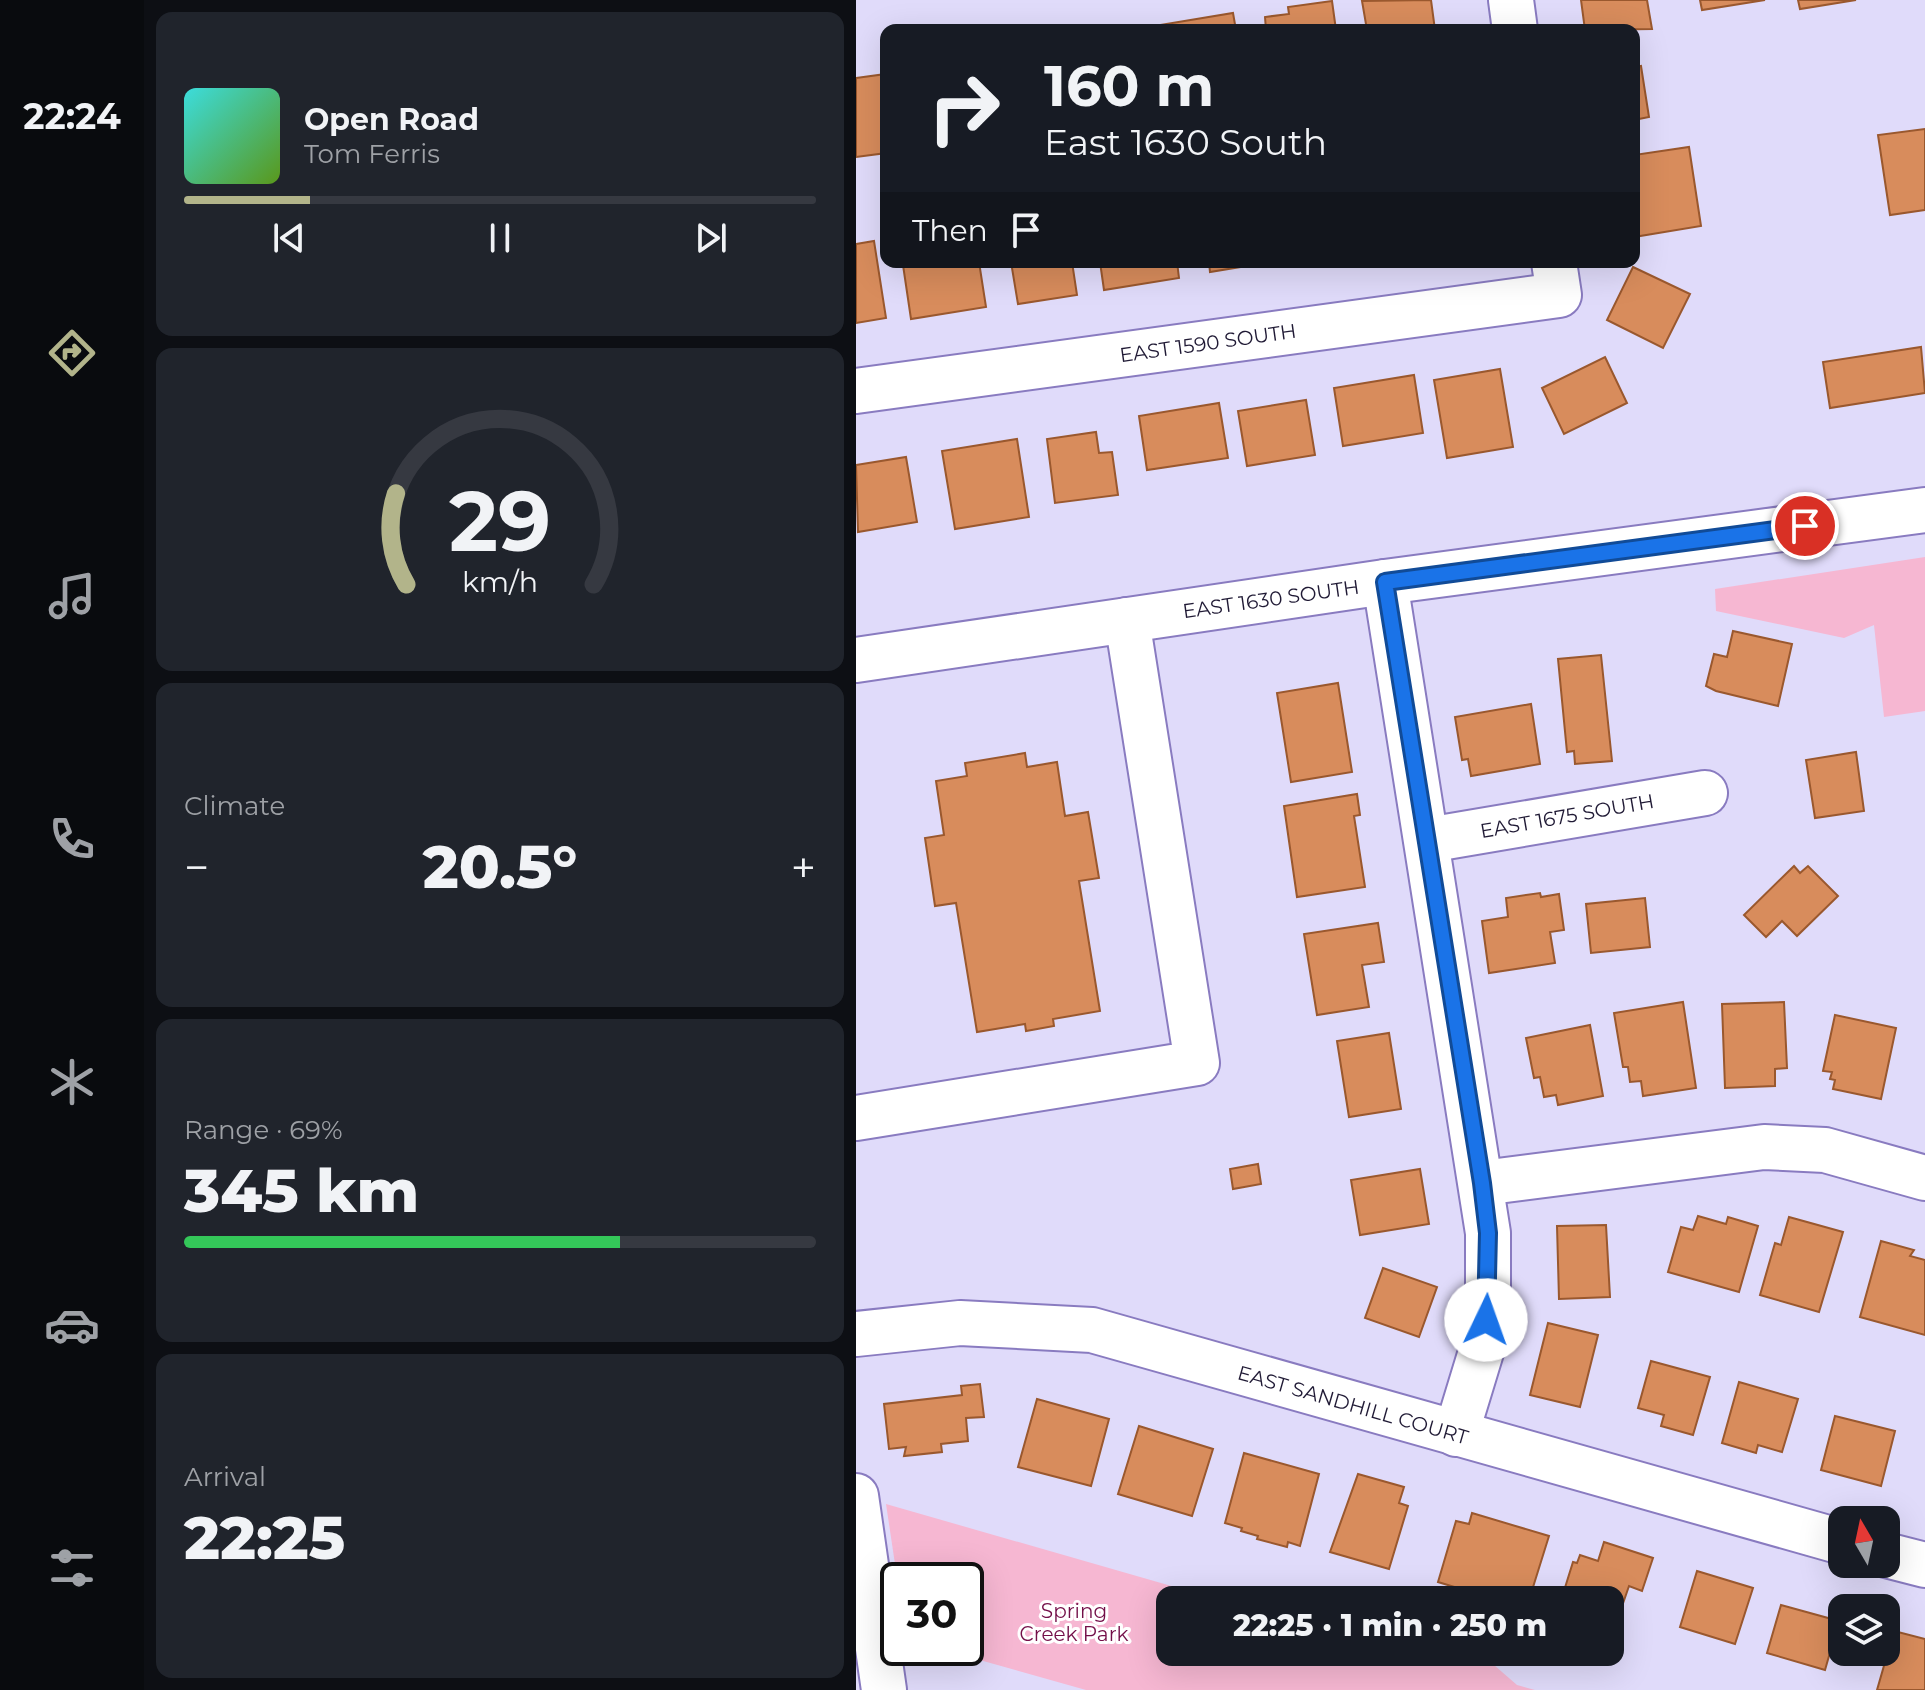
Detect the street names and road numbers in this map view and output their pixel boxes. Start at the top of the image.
street label: EAST 1590 SOUTH [1118,319,1298,367]
street label: EAST 1630 SOUTH [1181,575,1361,623]
street label: EAST 1675 SOUTH [1478,789,1656,843]
street label: EAST SANDHILL COURT [1235,1361,1472,1450]

